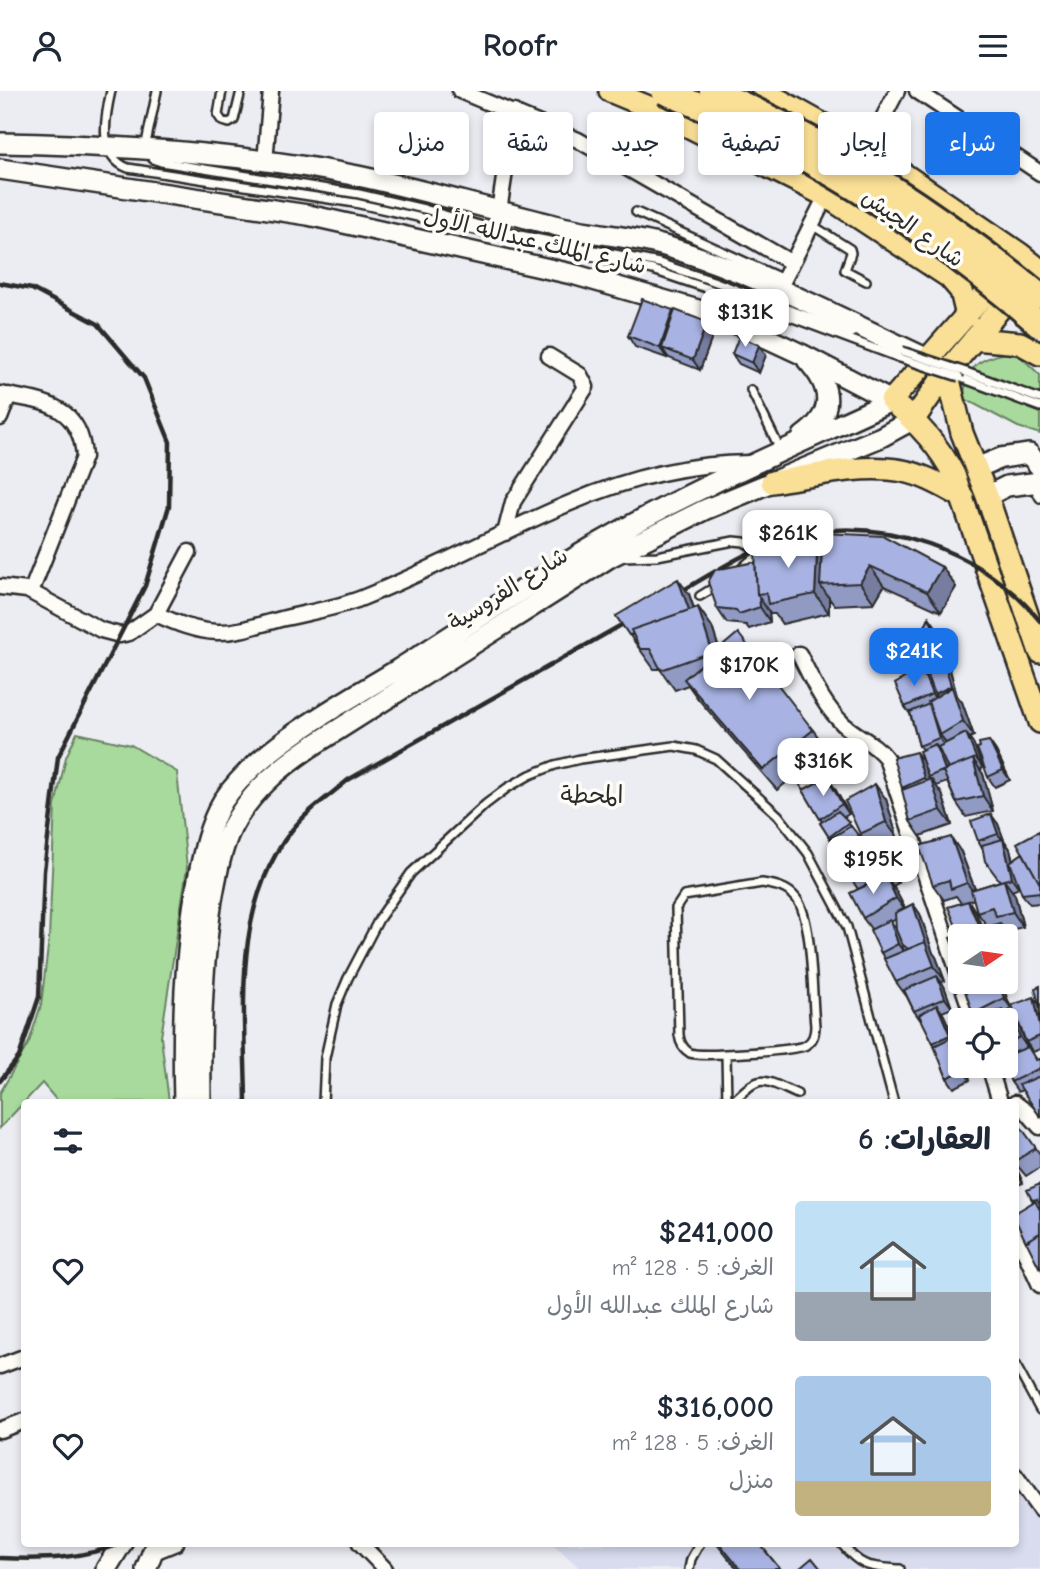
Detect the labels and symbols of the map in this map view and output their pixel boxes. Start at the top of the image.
street label: شارع الجيش [856,183,969,275]
street label: شارع الملك عبدالله الأول [421,199,649,282]
pin: $131K [696,289,794,349]
pin: $261K [739,511,837,570]
street label: شارع الفروسية [443,542,574,638]
pin: $241K [865,629,963,688]
pin: $170K [700,643,798,702]
pin: $316K [774,739,872,798]
district label: المحطة [561,781,623,809]
pin: $195K [824,837,922,896]
north arrow [948,924,1018,994]

